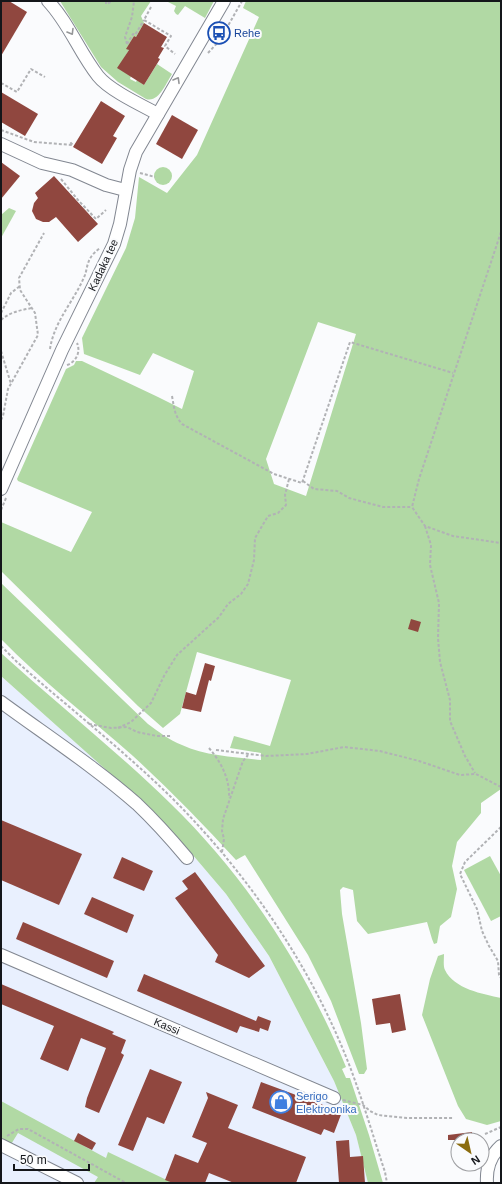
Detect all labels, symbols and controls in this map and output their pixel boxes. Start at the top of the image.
bus stop icon: Rehe [206,20,232,46]
place label: Rehe [234,27,260,39]
one-way arrow [66,28,74,35]
one-way arrow [173,77,180,85]
street label: Kadaka tee [86,237,120,293]
street label: Kassi [152,1015,182,1037]
shop icon: Serigo Elektroonika [268,1089,294,1115]
place label: Serigo Elektroonika [296,1090,357,1115]
north arrow [450,1132,490,1172]
scale bar [14,1146,89,1172]
text: 50 m [20,1153,47,1167]
text: N [469,1153,482,1168]

